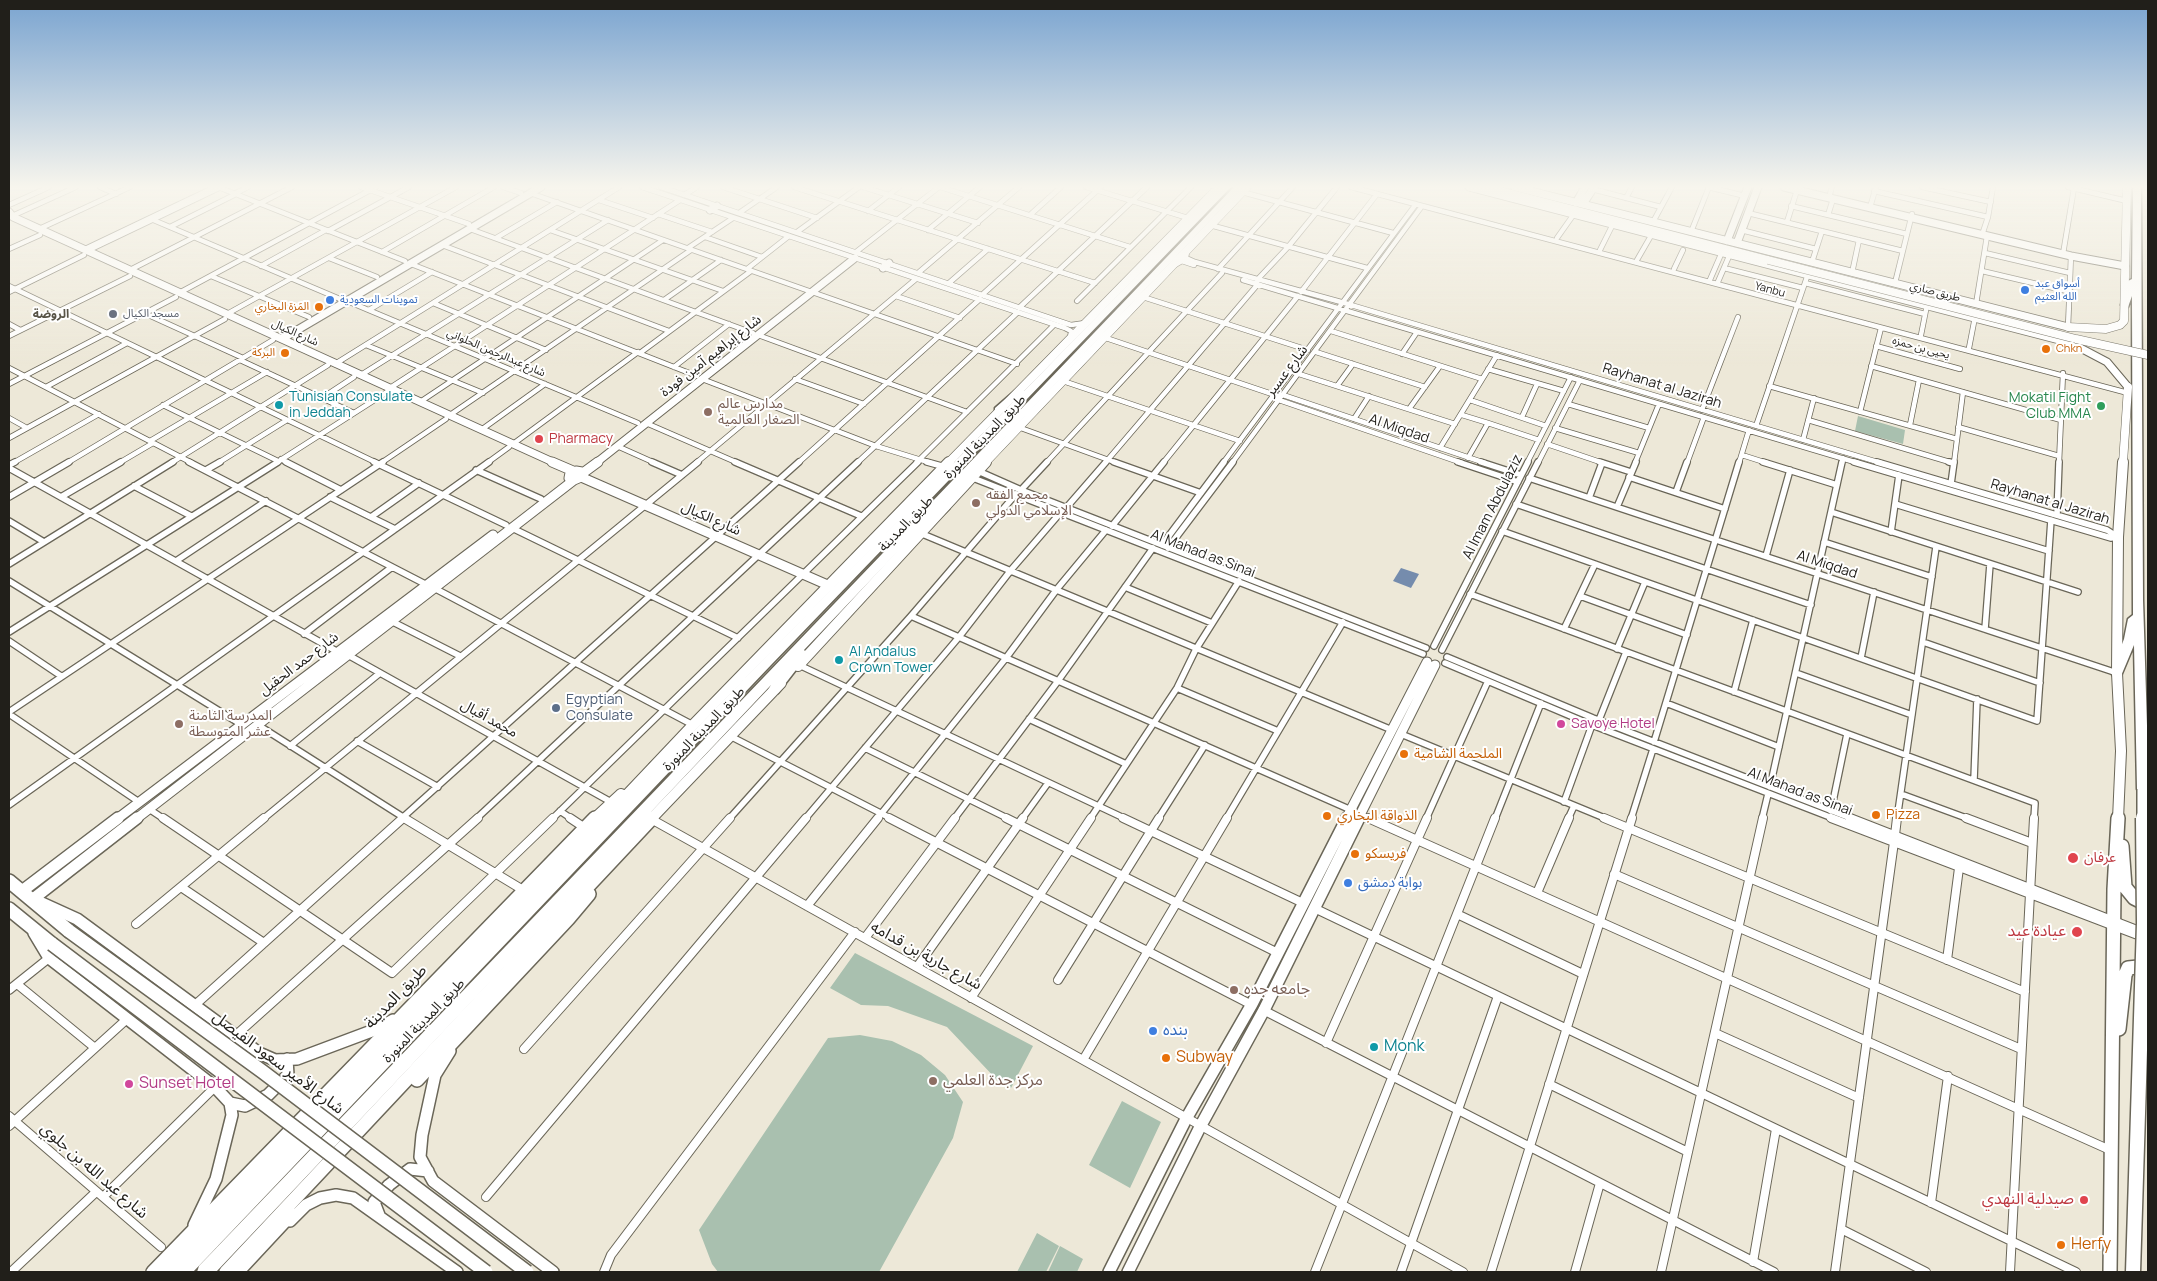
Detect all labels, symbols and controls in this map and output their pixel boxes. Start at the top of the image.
place label: أسواق عبد الله العثيم [2035,277,2080,303]
street label: طريق صاري [1908,279,1962,305]
street label: Yanbu [1753,280,1787,300]
marker: أسواق عبد الله العثيم [2019,284,2031,296]
place label: تموينات السعودية [340,293,418,307]
marker: تموينات السعودية [324,294,336,306]
place label: المَزة البخاري [255,300,309,314]
marker: المَزة البخاري [313,301,325,313]
place label: مسجد الكيال [123,307,179,321]
district label: الروضة [33,308,69,322]
marker: مسجد الكيال [107,308,119,320]
street label: شارع إبراهيم آمين فودة [657,311,765,401]
street label: شارع الكيال [270,317,320,349]
street label: شارع عبدالرحمن الحلواني [445,326,547,380]
street label: يحيى بن حمزه [1891,334,1951,362]
street label: شارع عسير [1262,342,1312,400]
place label: Chkn [2056,342,2082,356]
marker: Chkn [2040,343,2052,355]
place label: البركة [252,346,275,360]
marker: البركة [279,347,291,359]
street label: Rayhanat al Jazirah [1600,360,1724,412]
place label: Tunisian Consulate in Jeddah [289,389,413,422]
place label: Mokatil Fight Club MMA [2009,390,2091,422]
street label: طريق المدينة المنورة [940,391,1030,483]
place label: مدارس عالم الصغار العالمية [718,396,800,428]
marker: Tunisian Consulate in Jeddah [273,399,285,411]
marker: Mokatil Fight Club MMA [2095,400,2107,412]
marker: مدارس عالم الصغار العالمية [702,406,714,418]
street label: Al Miqdad [1367,411,1431,447]
place label: Pharmacy [549,431,613,447]
marker: Pharmacy [533,433,545,445]
street label: Al Imam Abdulaziz [1459,452,1527,562]
street label: Rayhanat al Jazirah [1988,476,2112,528]
place label: مجمع الفقه الإسلامي الدولي [986,487,1072,520]
street label: طريق المدينة [875,493,937,555]
marker: مجمع الفقه الإسلامي الدولي [970,497,982,509]
street label: شارع الكيال [679,498,743,540]
street label: Al Mahad as Sinai [1148,526,1258,582]
street label: Al Miqdad [1795,547,1859,583]
street label: شارع حمد الحقيل [256,629,342,699]
place label: Al Andalus Crown Tower [849,644,933,676]
marker: Al Andalus Crown Tower [833,654,845,666]
street label: طريق المدينة المنورة [659,683,749,775]
place label: Egyptian Consulate [566,692,633,724]
street label: محمد أقبال [457,696,521,742]
marker: Egyptian Consulate [550,702,562,714]
place label: المدرسة الثامنة عشر المتوسطة [189,708,272,740]
place label: Savoye Hotel [1571,716,1655,732]
marker: المدرسة الثامنة عشر المتوسطة [173,718,185,730]
marker: Savoye Hotel [1555,718,1567,730]
place label: الملحمة الشامية [1414,746,1502,762]
marker: الملحمة الشامية [1398,748,1410,760]
street label: Al Mahad as Sinai [1745,764,1855,820]
place label: Pizza [1886,807,1920,823]
place label: الذواقة البخاري [1337,808,1417,824]
marker: Pizza [1870,809,1882,821]
marker: الذواقة البخاري [1321,810,1333,822]
place label: فريسكو [1365,846,1406,862]
marker: فريسكو [1349,848,1361,860]
place label: عرفان [2084,850,2116,866]
marker: عرفان [2066,851,2080,865]
place label: بوابة دمشق [1358,875,1422,891]
marker: بوابة دمشق [1342,877,1354,889]
street label: شارع جارية بن قدامه [867,917,985,995]
place label: عيادة عيد [2007,922,2066,942]
marker: عيادة عيد [2070,925,2084,939]
street label: طريق المدينة [361,961,431,1033]
street label: طريق المدينة المنورة [379,975,469,1067]
place label: جامعه جده [1244,980,1310,1000]
marker: جامعه جده [1228,984,1240,996]
street label: شارع الأمير سعود الفيصل [209,1007,347,1119]
place label: بنده [1163,1021,1188,1041]
marker: بنده [1147,1025,1159,1037]
place label: Monk [1384,1037,1424,1057]
marker: Monk [1368,1041,1380,1053]
place label: Subway [1176,1048,1233,1068]
marker: Subway [1160,1052,1172,1064]
place label: مركز جدة العلمي [943,1071,1043,1091]
place label: Sunset Hotel [139,1074,235,1094]
marker: مركز جدة العلمي [927,1075,939,1087]
marker: Sunset Hotel [123,1078,135,1090]
street label: شارع عبد الله بن جلوي [36,1119,152,1223]
place label: صيدلية النهدي [1982,1190,2074,1210]
marker: صيدلية النهدي [2078,1194,2090,1206]
place label: Herfy [2071,1235,2111,1255]
marker: Herfy [2055,1239,2067,1251]

